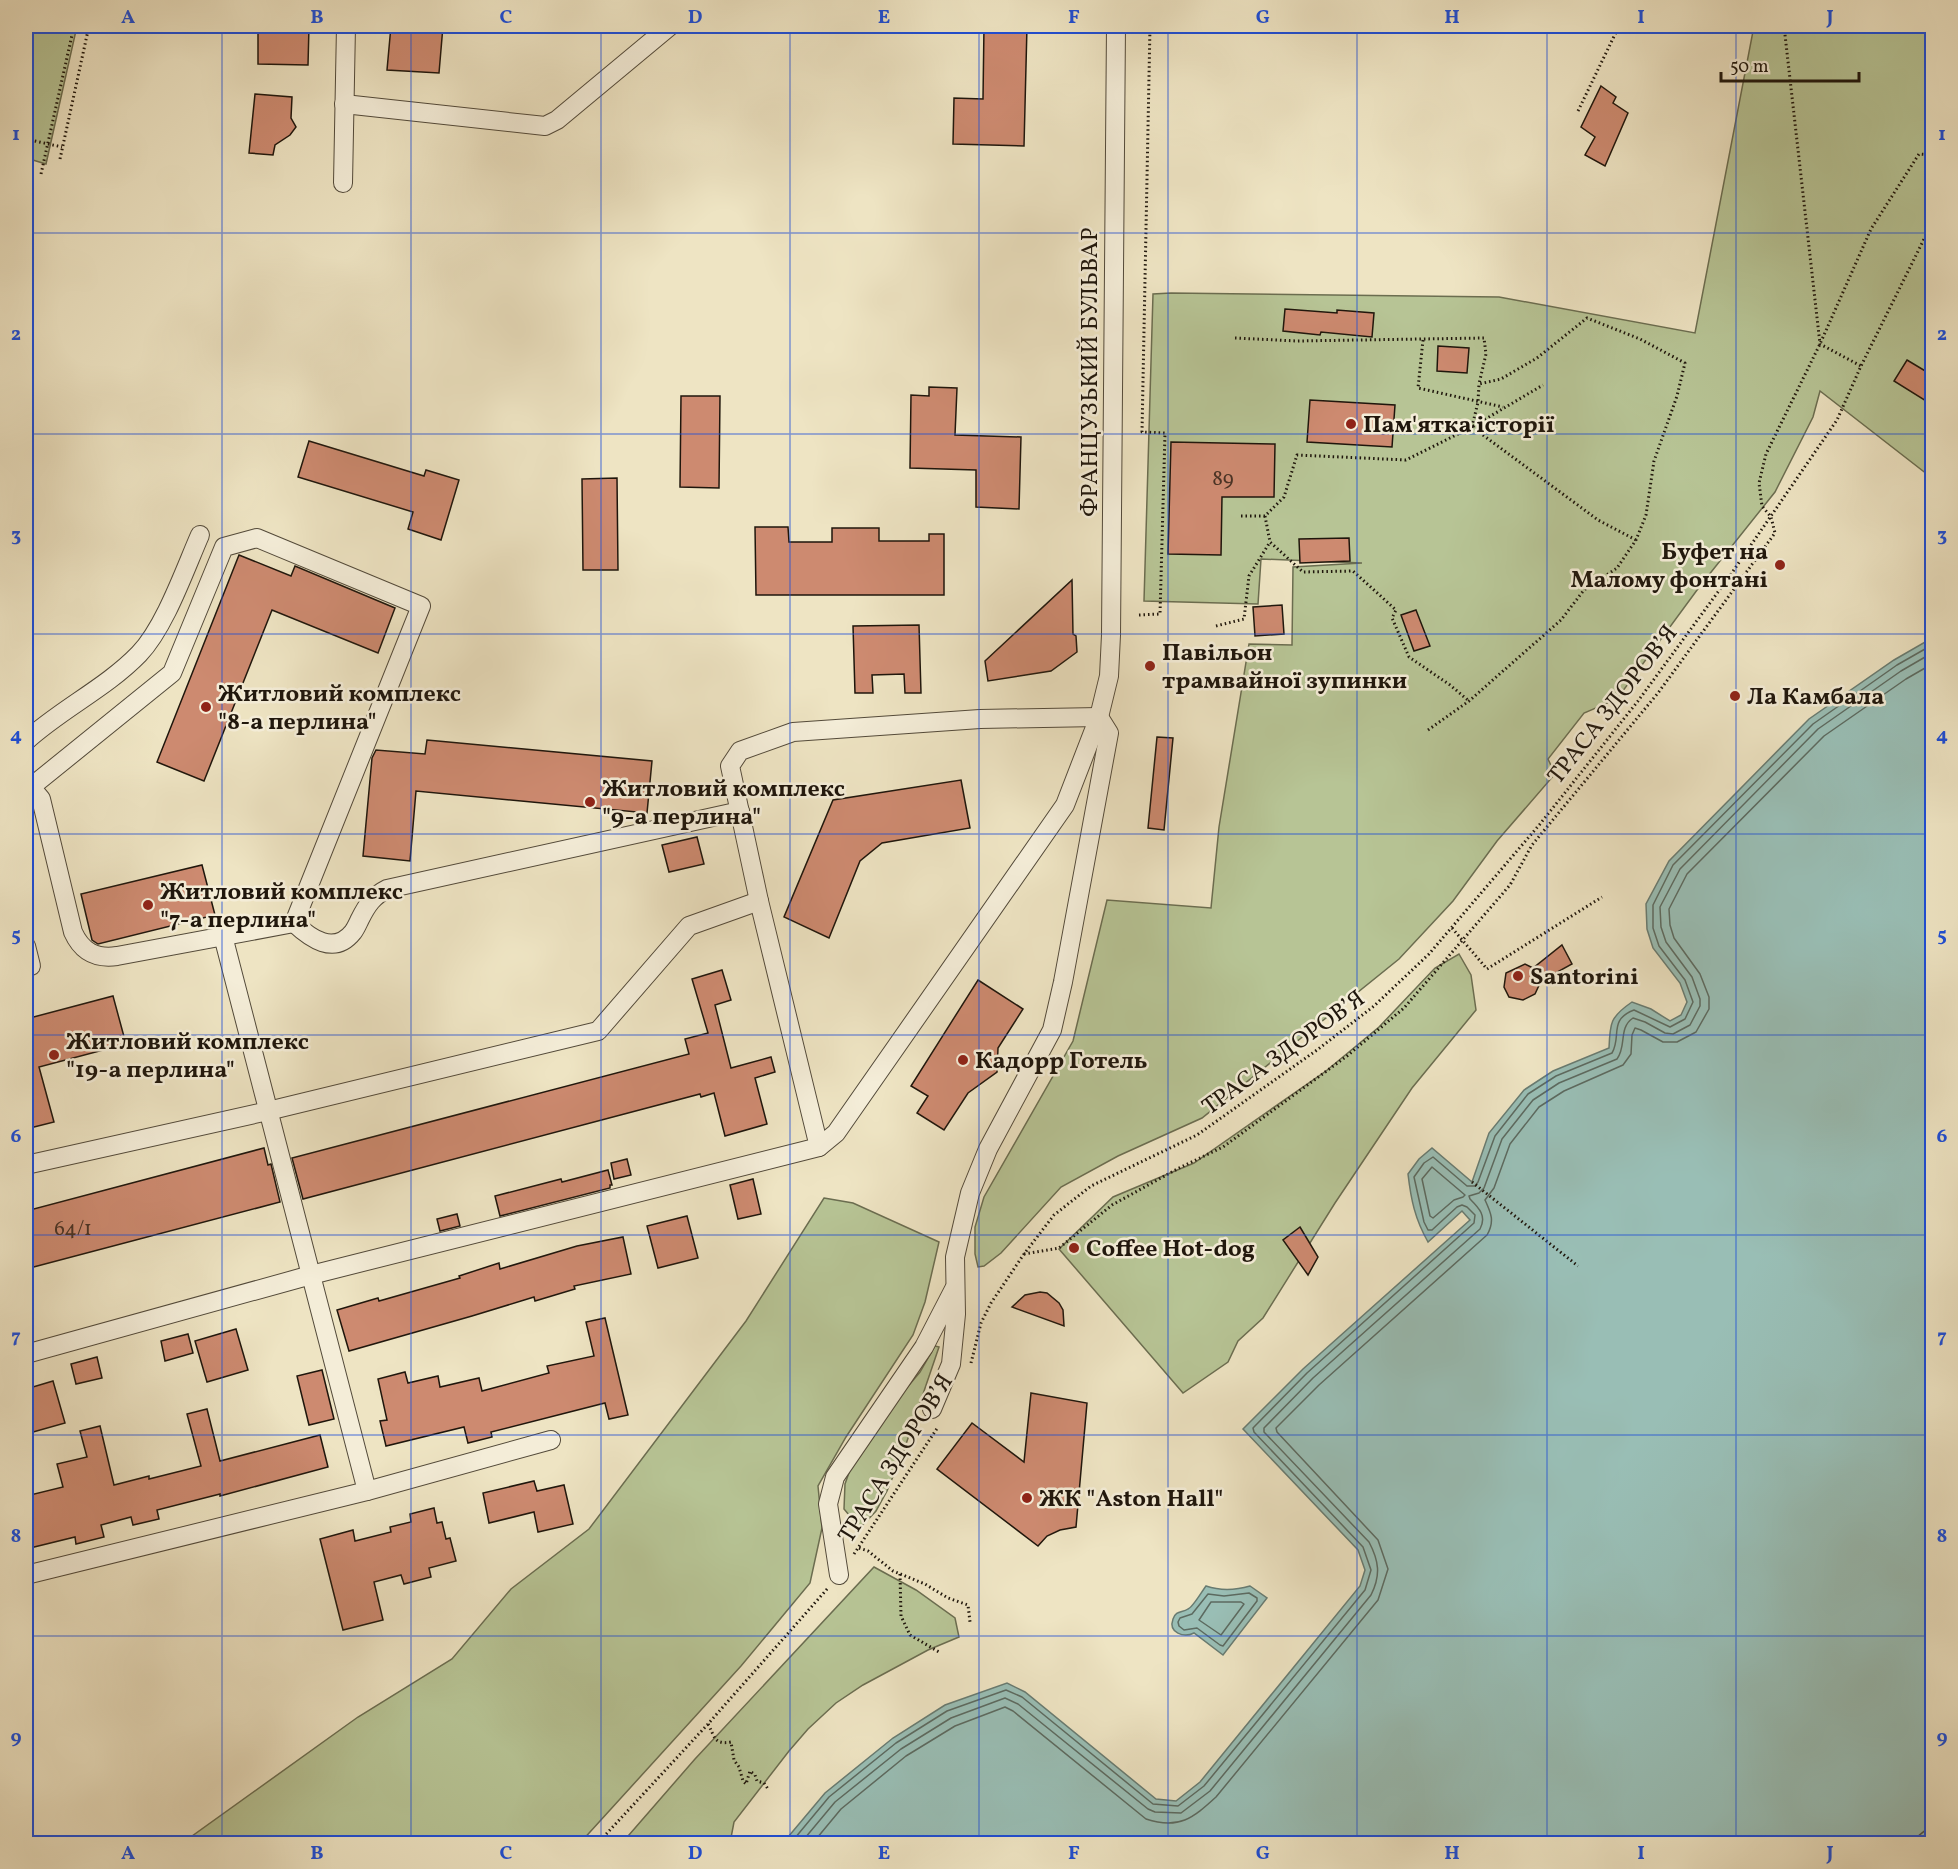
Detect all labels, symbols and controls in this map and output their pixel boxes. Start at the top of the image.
text: A [121,4,135,32]
text: B [310,4,324,32]
text: C [500,4,513,32]
text: D [688,4,702,32]
text: E [878,4,890,32]
text: F [1068,4,1080,32]
text: G [1256,4,1270,32]
text: H [1444,4,1460,32]
text: I [1637,4,1645,32]
text: J [1825,4,1834,32]
scale bar [1721,45,1859,83]
text: 50 m [1730,55,1769,80]
text: 1 [12,121,20,149]
text: 1 [1938,121,1946,149]
street label: ФРАНЦУЗЬКИЙ БУЛЬВАР [1074,227,1108,517]
text: 2 [11,321,21,349]
text: 2 [1937,321,1947,349]
place label: Пам'ятка історії [1363,409,1555,443]
marker: Пам'ятка історії [1344,417,1358,431]
house number: 89 [1212,465,1234,494]
text: 3 [11,522,21,550]
text: 3 [1937,522,1947,550]
place label: Буфет на Малому фонтані [1570,536,1768,598]
marker: Буфет на Малому фонтані [1773,558,1787,572]
street label: ТРАСА ЗДОРОВ’Я [1540,618,1687,792]
place label: Павільон трамвайної зупинки [1162,637,1407,699]
marker: Павільон трамвайної зупинки [1143,659,1157,673]
place label: Житловий комплекс "8-а перлина" [218,678,461,740]
place label: Ла Камбала [1747,681,1884,715]
marker: Ла Камбала [1728,689,1742,703]
marker: Житловий комплекс "8-а перлина" [199,700,213,714]
text: 4 [10,722,22,750]
text: 4 [1936,722,1948,750]
place label: Житловий комплекс "9-а перлина" [602,773,845,835]
marker: Житловий комплекс "9-а перлина" [583,795,597,809]
place label: Житловий комплекс "7-а перлина" [160,876,403,938]
marker: Житловий комплекс "7-а перлина" [141,898,155,912]
text: 5 [11,922,21,950]
text: 5 [1937,922,1947,950]
place label: Santorini [1530,961,1639,995]
marker: Santorini [1511,969,1525,983]
street label: ТРАСА ЗДОРОВ’Я [1196,983,1373,1124]
place label: Житловий комплекс "19-а перлина" [66,1026,309,1088]
place label: Кадорр Готель [975,1045,1148,1079]
marker: Житловий комплекс "19-а перлина" [47,1048,61,1062]
marker: Кадорр Готель [956,1053,970,1067]
text: 6 [11,1123,22,1151]
text: 6 [1937,1123,1948,1151]
house number: 64/1 [54,1215,92,1244]
place label: Coffee Hot-dog [1086,1233,1255,1267]
marker: Coffee Hot-dog [1067,1241,1081,1255]
text: 7 [11,1323,21,1351]
text: 7 [1937,1323,1947,1351]
street label: ТРАСА ЗДОРОВ’Я [831,1368,963,1550]
place label: ЖК "Aston Hall" [1039,1483,1223,1517]
marker: ЖК "Aston Hall" [1020,1491,1034,1505]
text: 8 [11,1523,21,1551]
text: 8 [1937,1523,1947,1551]
text: 9 [10,1724,22,1752]
text: 9 [1936,1724,1948,1752]
text: A [121,1840,135,1868]
text: B [310,1840,324,1868]
text: C [500,1840,513,1868]
text: D [688,1840,702,1868]
text: E [878,1840,890,1868]
text: F [1068,1840,1080,1868]
text: G [1256,1840,1270,1868]
text: H [1444,1840,1460,1868]
text: I [1637,1840,1645,1868]
text: J [1825,1840,1834,1868]

